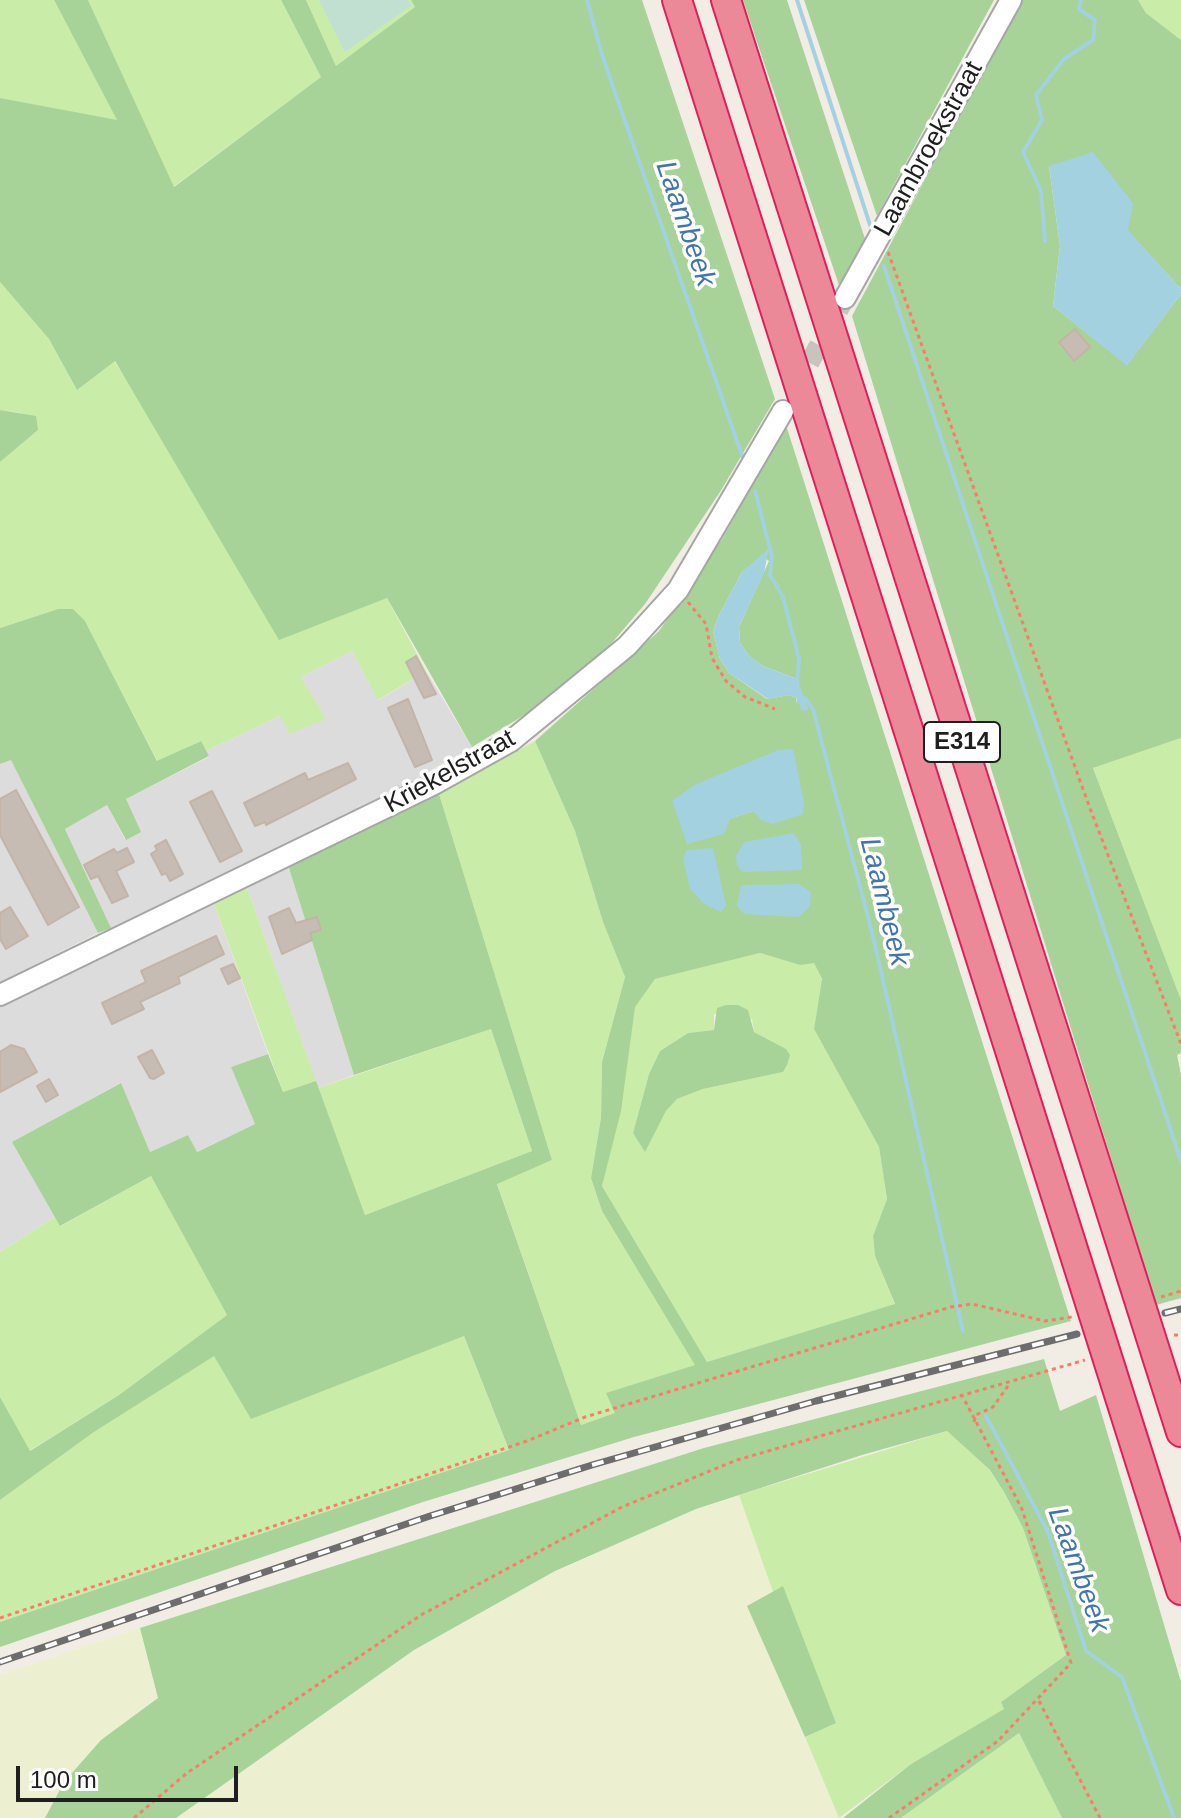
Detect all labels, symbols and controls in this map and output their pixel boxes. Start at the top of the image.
street label: Laambroekstraat [868,56,990,242]
water label: Laambeek [648,157,722,291]
road number: E314 [924,722,1000,762]
street label: Kriekelstraat [379,723,521,821]
water label: Laambeek [852,834,916,970]
water label: Laambeek [1040,1503,1116,1637]
scale bar [20,1750,242,1800]
text: 100 m [30,1766,97,1793]

